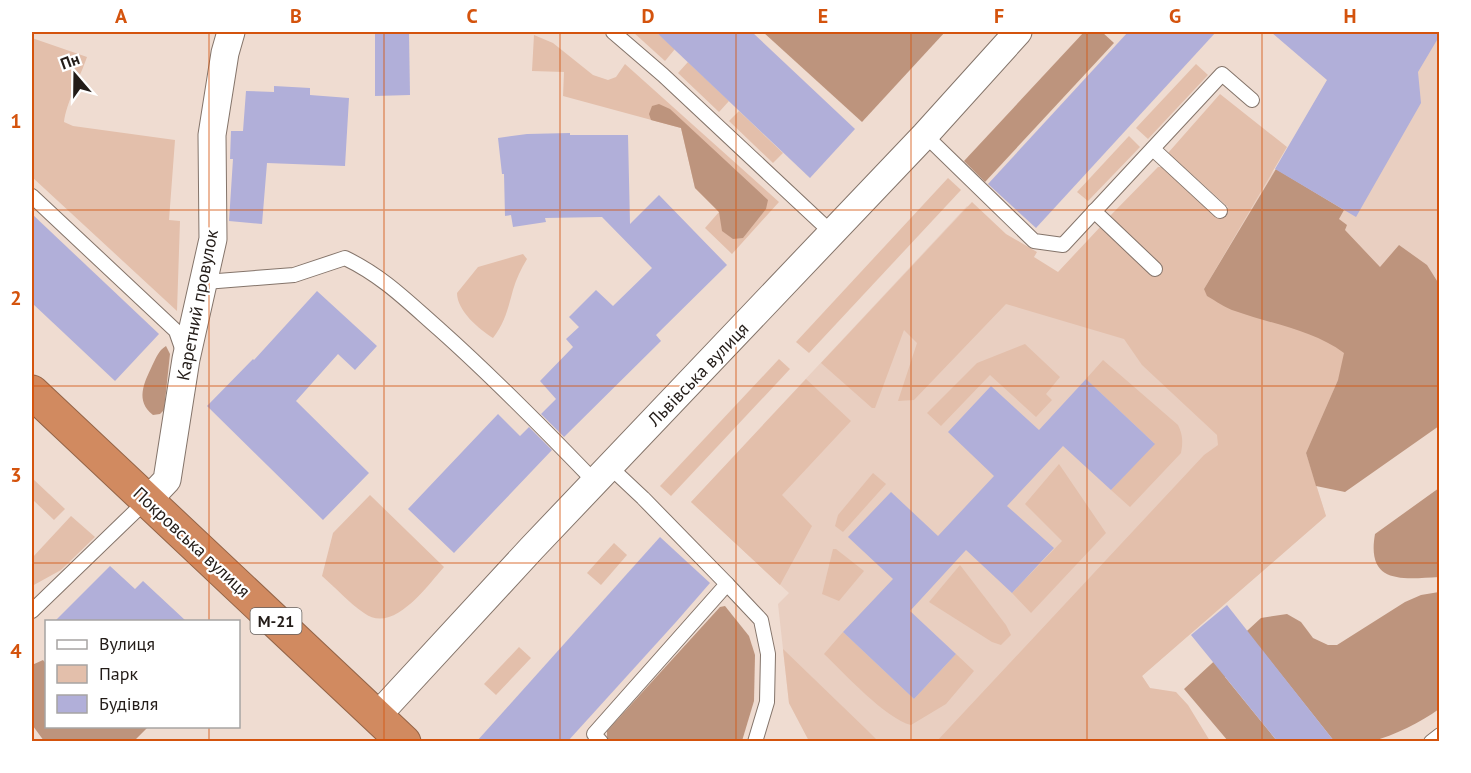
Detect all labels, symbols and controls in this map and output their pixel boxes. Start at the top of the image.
text: A [115,3,128,29]
text: B [290,3,302,29]
text: C [466,3,478,29]
text: D [642,3,655,29]
text: E [818,3,828,29]
text: F [994,3,1004,29]
text: G [1169,3,1181,29]
text: H [1343,3,1357,29]
north arrow [45,45,105,105]
text: Пн [58,48,82,74]
text: 1 [10,108,22,134]
street label: Каретний провулок [171,227,223,383]
text: 2 [10,285,22,311]
street label: Львівська вулиця [642,317,753,431]
text: 3 [10,462,22,488]
street label: Покровська вулиця [129,482,255,602]
road number: М-21 [250,608,302,634]
legend [45,620,240,728]
text: Вулиця [99,632,155,655]
text: 4 [10,638,22,664]
text: Парк [99,662,139,685]
text: Будівля [99,692,158,715]

